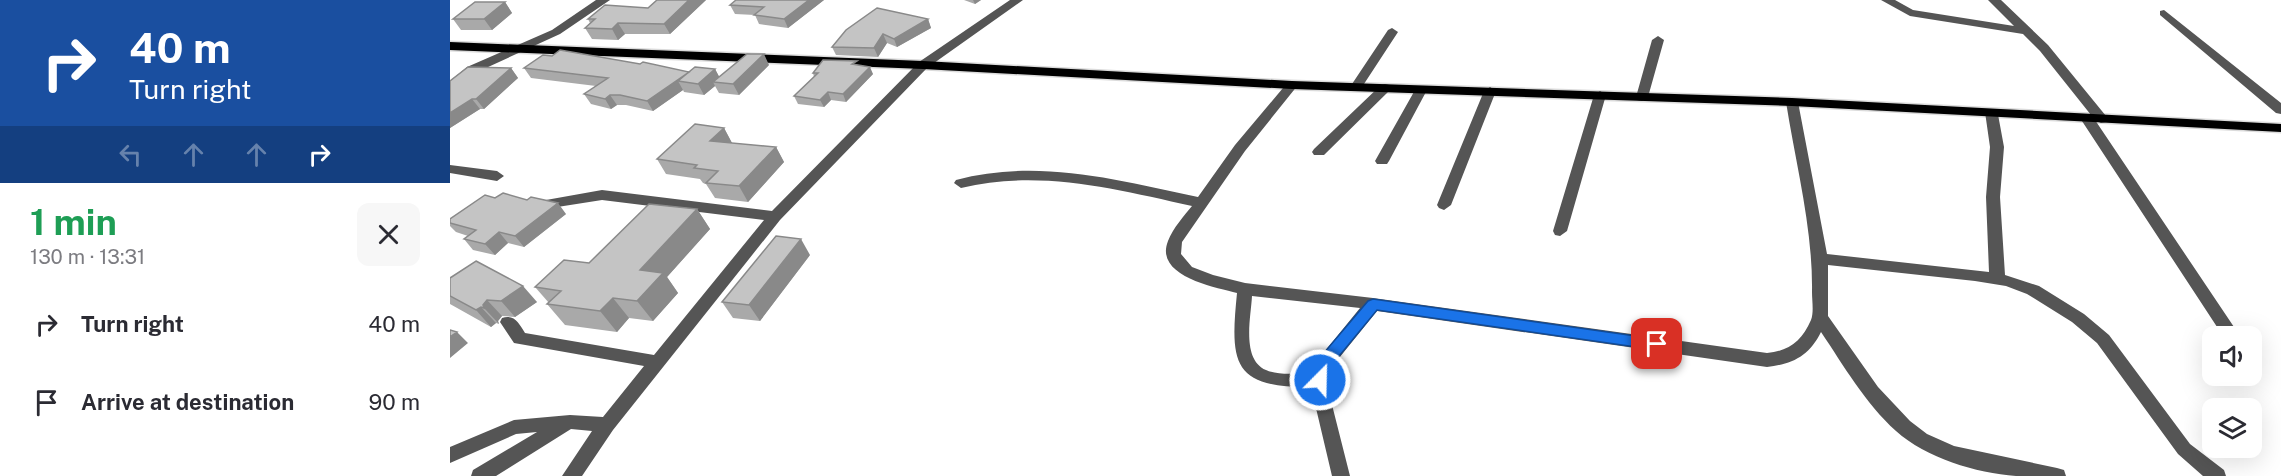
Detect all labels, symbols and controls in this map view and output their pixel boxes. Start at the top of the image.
text: 40 m [129,23,231,72]
icon: right [30,24,108,102]
text: Turn right [129,73,252,105]
icon: left [114,138,147,171]
icon: ahead [177,138,210,171]
icon: ahead [240,138,273,171]
icon: right [303,138,336,171]
text: 1 min [30,201,117,243]
button: close [357,203,420,266]
text: 130 m · 13:31 [30,245,145,269]
icon: right [30,308,63,341]
text: Turn right [81,311,184,337]
text: 40 m [368,311,420,337]
pin [1631,318,1682,369]
map controls [2202,326,2262,458]
button: sound [2202,326,2262,386]
icon: arrive [1640,327,1673,360]
position arrow [1288,348,1352,412]
icon: arrive [30,386,63,419]
text: Arrive at destination [81,389,294,415]
text: 90 m [369,389,420,415]
button: layers [2202,398,2262,458]

